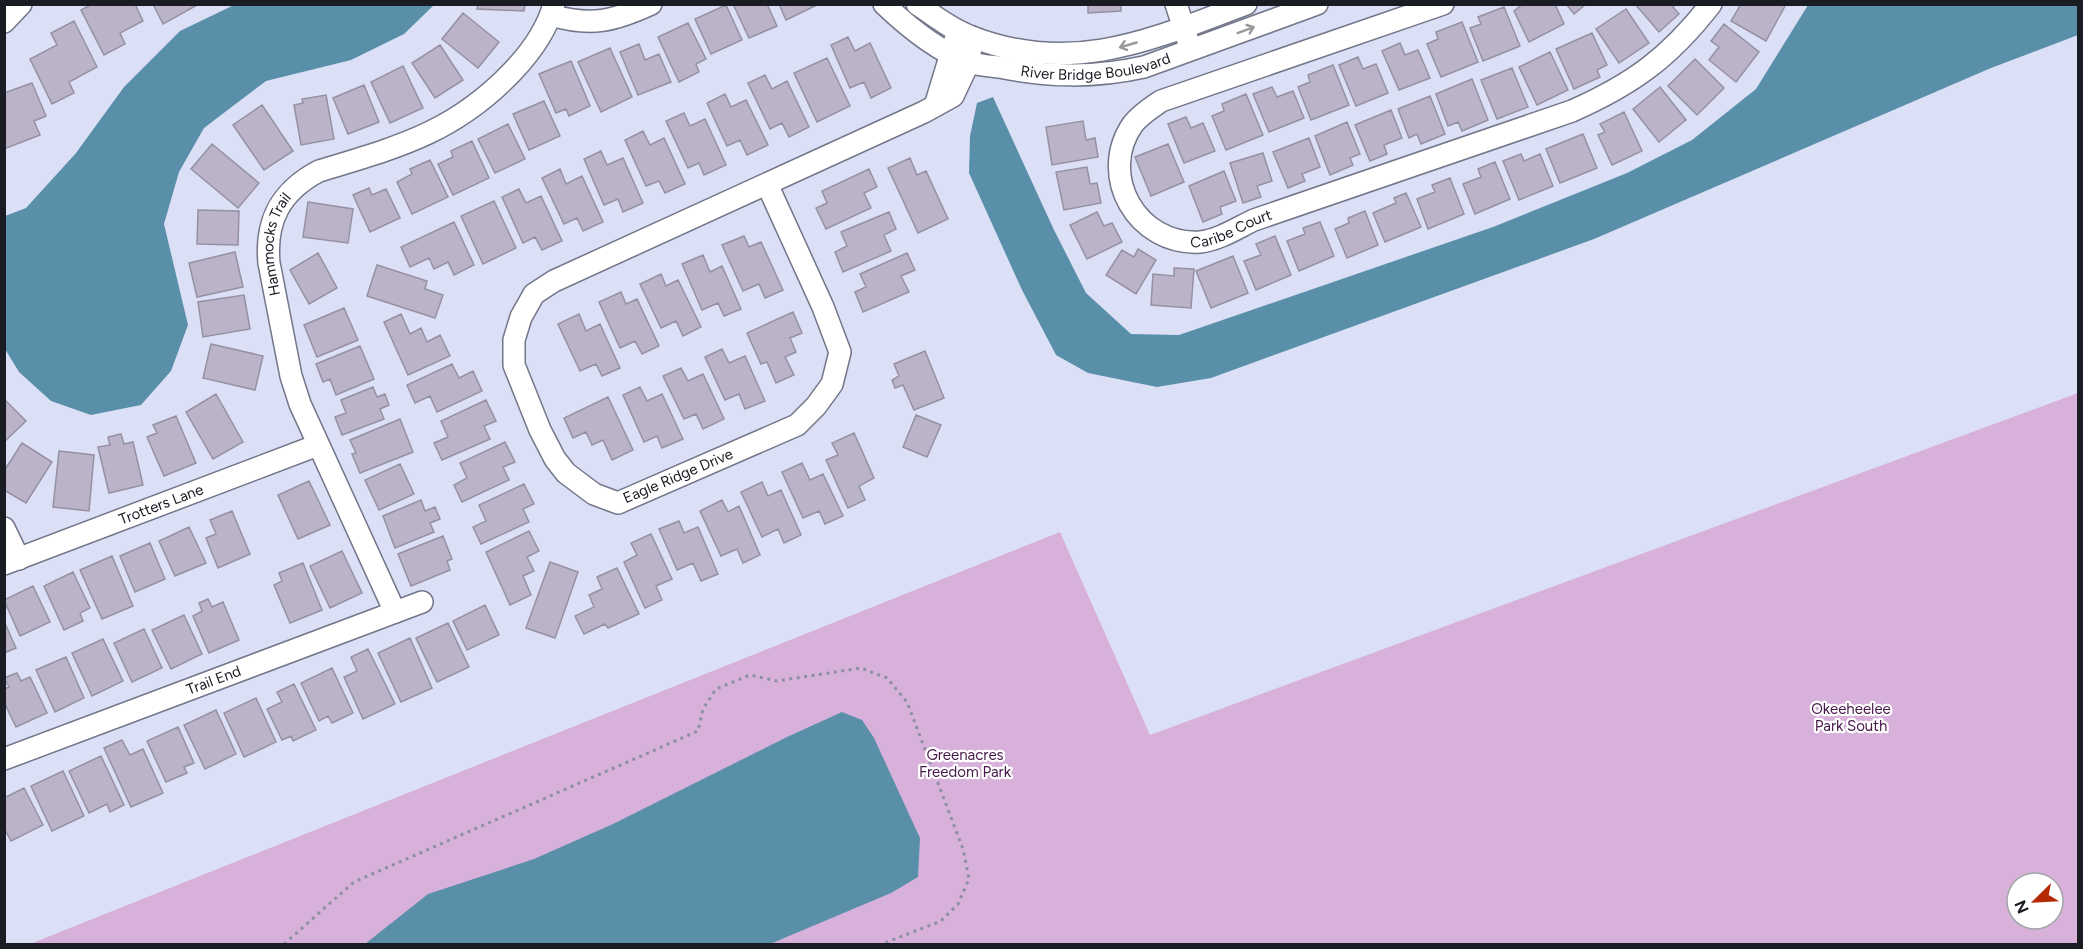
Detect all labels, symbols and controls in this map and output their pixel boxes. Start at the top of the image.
one-way arrow [1236,24,1255,35]
one-way arrow [1119,40,1138,51]
street label: River Bridge Boulevard [1020,49,1173,84]
street label: Hammocks Trail [259,189,295,298]
street label: Caribe Court [1190,206,1274,251]
street label: Eagle Ridge Drive [620,445,736,507]
street label: Trotters Lane [116,480,206,529]
street label: Trail End [184,662,243,699]
park label: Okeeheelee Park South [1811,700,1891,735]
park label: Greenacres Freedom Park [919,746,1012,781]
north arrow [2005,871,2065,931]
text: N [2011,897,2033,916]

